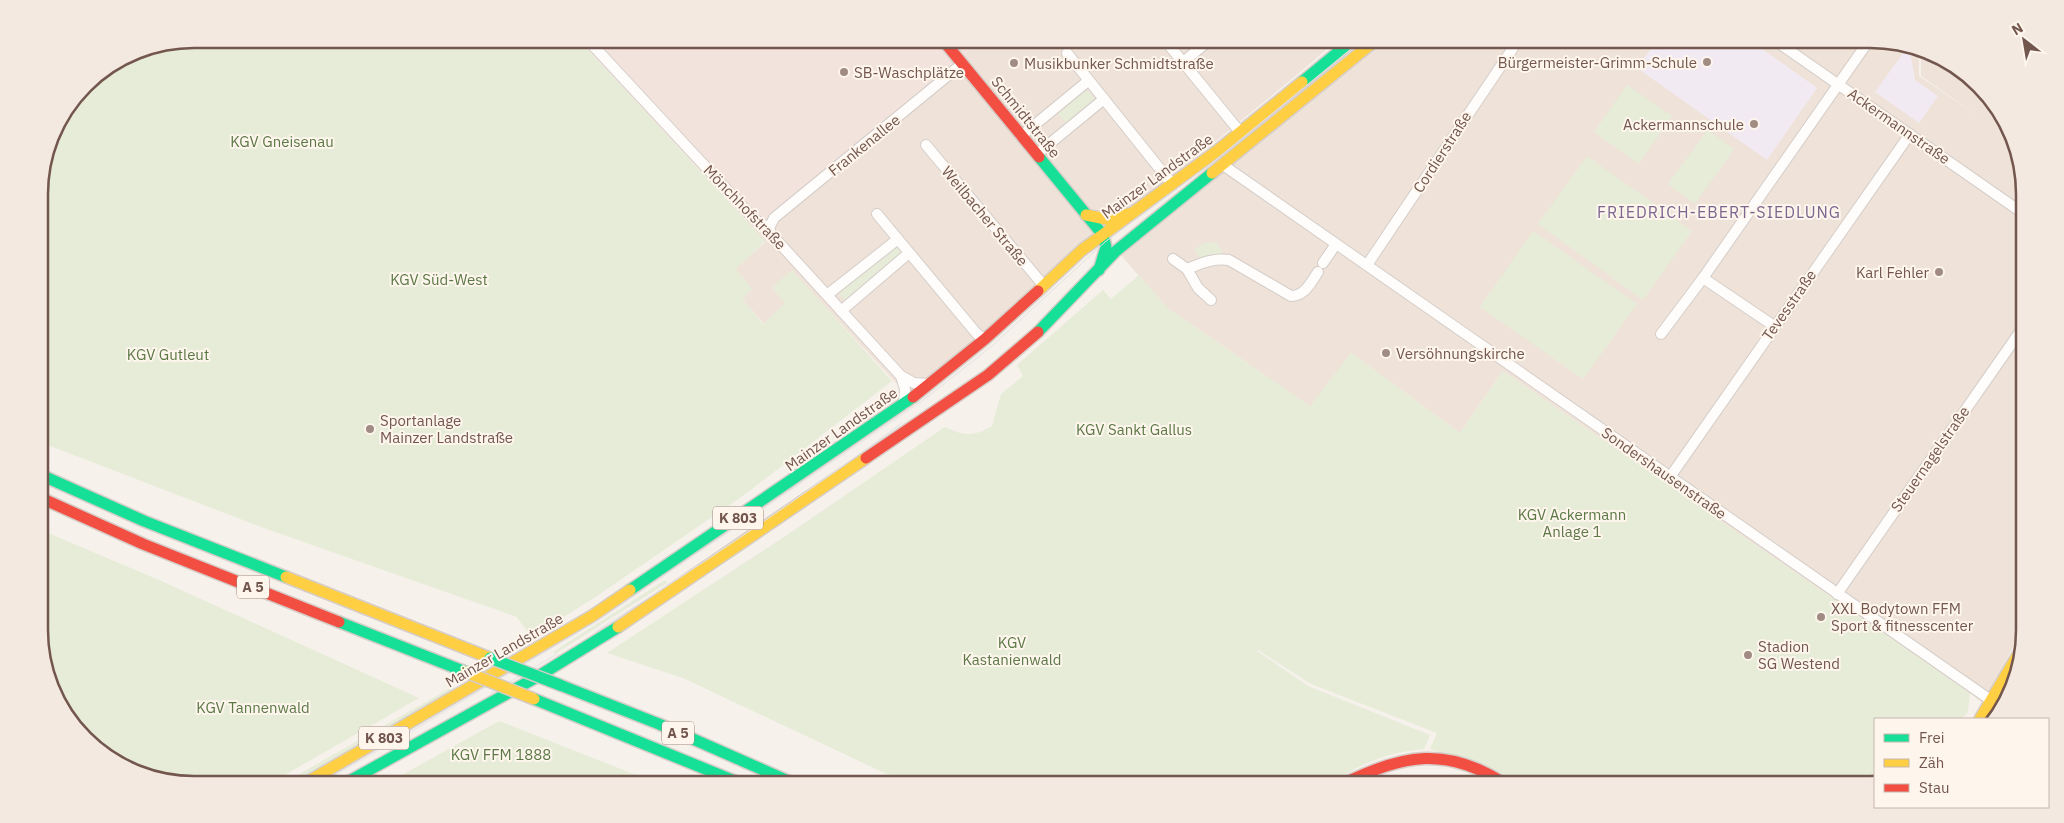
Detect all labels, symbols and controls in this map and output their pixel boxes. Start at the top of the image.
north arrow [1999,15,2049,65]
text: N [2008,19,2026,39]
place label: Bürgermeister-Grimm-Schule [1498,53,1697,72]
place label: Musikbunker Schmidtstraße [1024,54,1214,73]
marker: Bürgermeister-Grimm-Schule [1701,56,1713,68]
marker: Musikbunker Schmidtstraße [1008,57,1020,69]
place label: SB-Waschplätze [854,63,964,82]
marker: SB-Waschplätze [838,66,850,78]
street label: Schmidtstraße [987,72,1065,162]
street label: Ackermannstraße [1844,84,1954,168]
street label: Cordierstraße [1409,108,1475,196]
street label: Frankenallee [824,110,904,180]
place label: Ackermannschule [1623,115,1744,134]
marker: Ackermannschule [1748,118,1760,130]
street label: Mainzer Landstraße [1098,129,1216,223]
park label: KGV Gneisenau [230,132,334,151]
street label: Mönchhofstraße [700,161,790,253]
street label: Weilbacher Straße [938,162,1032,270]
district label: FRIEDRICH-EBERT-SIEDLUNG [1597,202,1841,222]
place label: Karl Fehler [1856,263,1929,282]
street label: Tevesstraße [1758,266,1820,344]
marker: Karl Fehler [1933,266,1945,278]
park label: KGV Süd-West [390,270,488,289]
place label: Versöhnungskirche [1396,344,1525,363]
park label: KGV Gutleut [127,345,209,364]
marker: Versöhnungskirche [1380,347,1392,359]
street label: Mainzer Landstraße [781,383,901,475]
street label: Steuernagelstraße [1886,402,1974,516]
place label: Sportanlage Mainzer Landstraße [380,411,513,447]
park label: KGV Sankt Gallus [1076,420,1192,439]
marker: Sportanlage Mainzer Landstraße [364,423,376,435]
street label: Sondershausenstraße [1598,423,1730,523]
park label: KGV Ackermann Anlage 1 [1518,505,1626,541]
road number: K 803 [713,506,763,530]
road number: A 5 [237,576,269,598]
place label: XXL Bodytown FFM Sport & fitnesscenter [1831,599,1974,635]
street label: Mainzer Landstraße [442,609,566,691]
marker: XXL Bodytown FFM Sport & fitnesscenter [1815,611,1827,623]
park label: KGV Kastanienwald [963,633,1061,669]
place label: Stadion SG Westend [1758,637,1840,673]
marker: Stadion SG Westend [1742,649,1754,661]
park label: KGV Tannenwald [196,698,310,717]
legend [1874,718,2049,808]
road number: A 5 [662,721,694,744]
road number: K 803 [359,726,409,750]
text: Frei [1919,728,1945,747]
park label: KGV FFM 1888 [451,745,551,764]
text: Zäh [1919,753,1944,772]
text: Stau [1919,778,1950,797]

